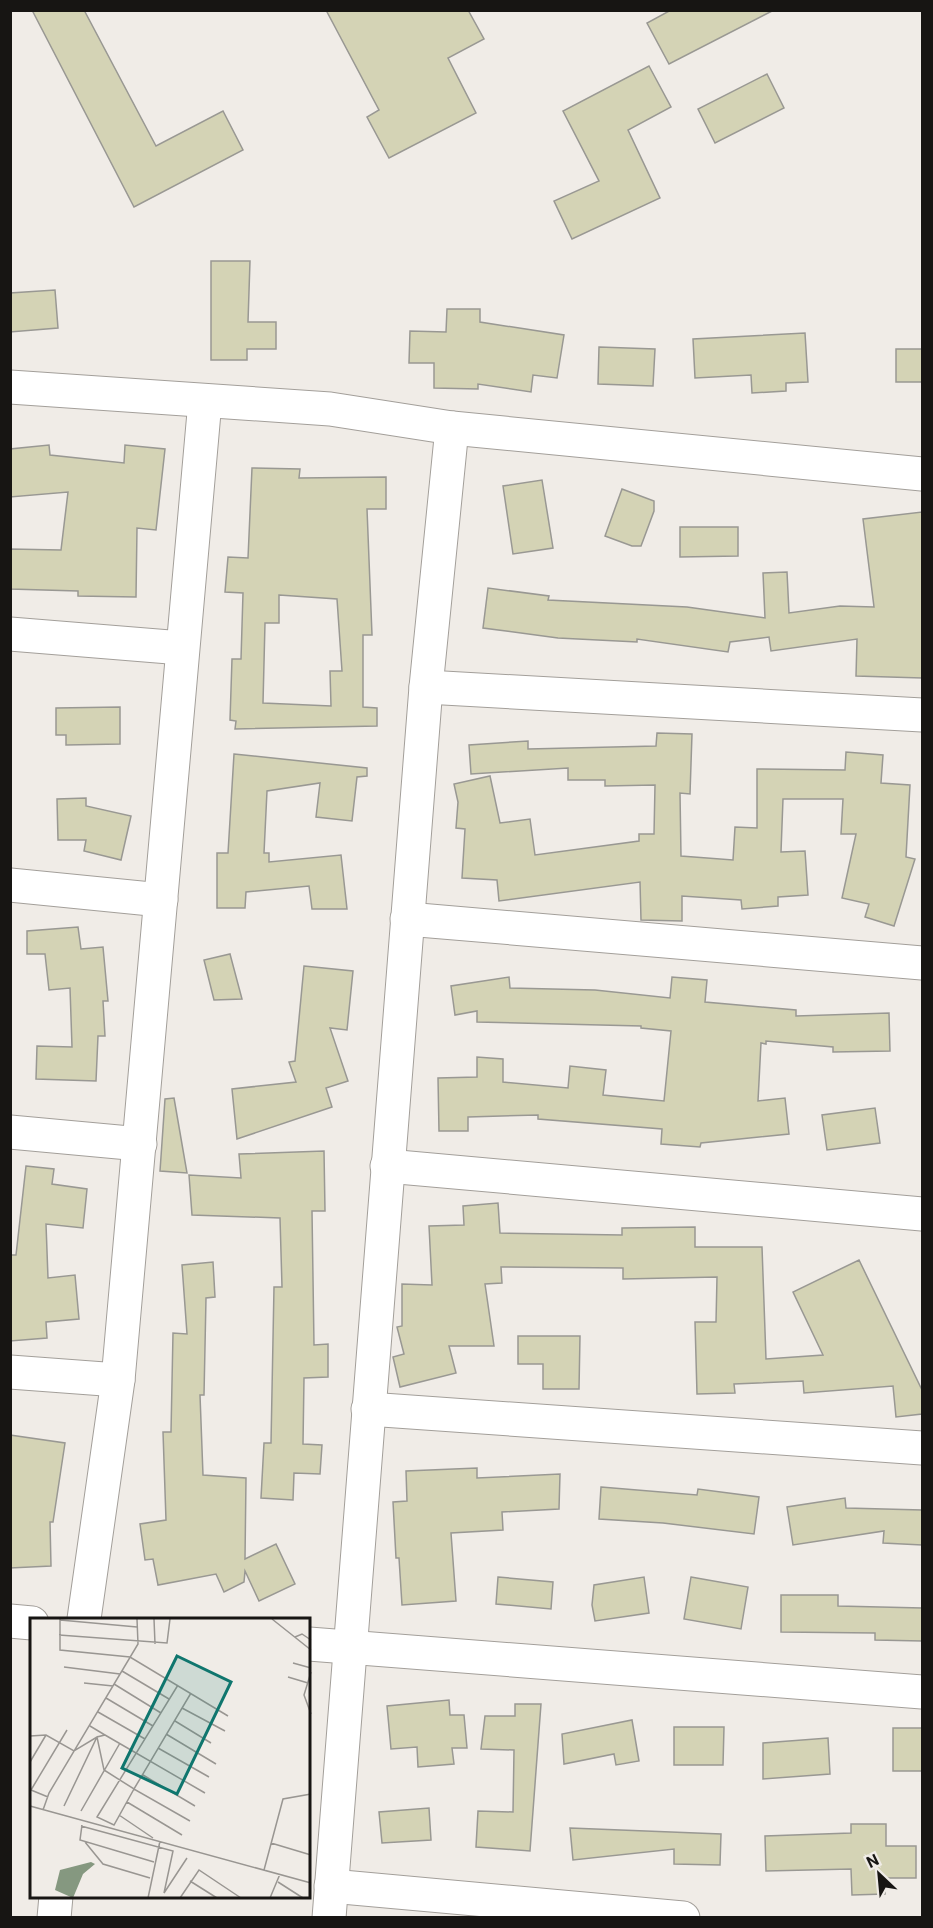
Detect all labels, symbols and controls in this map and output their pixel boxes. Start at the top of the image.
inset map [30,1618,310,1898]
north arrow [849,1844,909,1904]
text: N [863,1850,882,1872]

